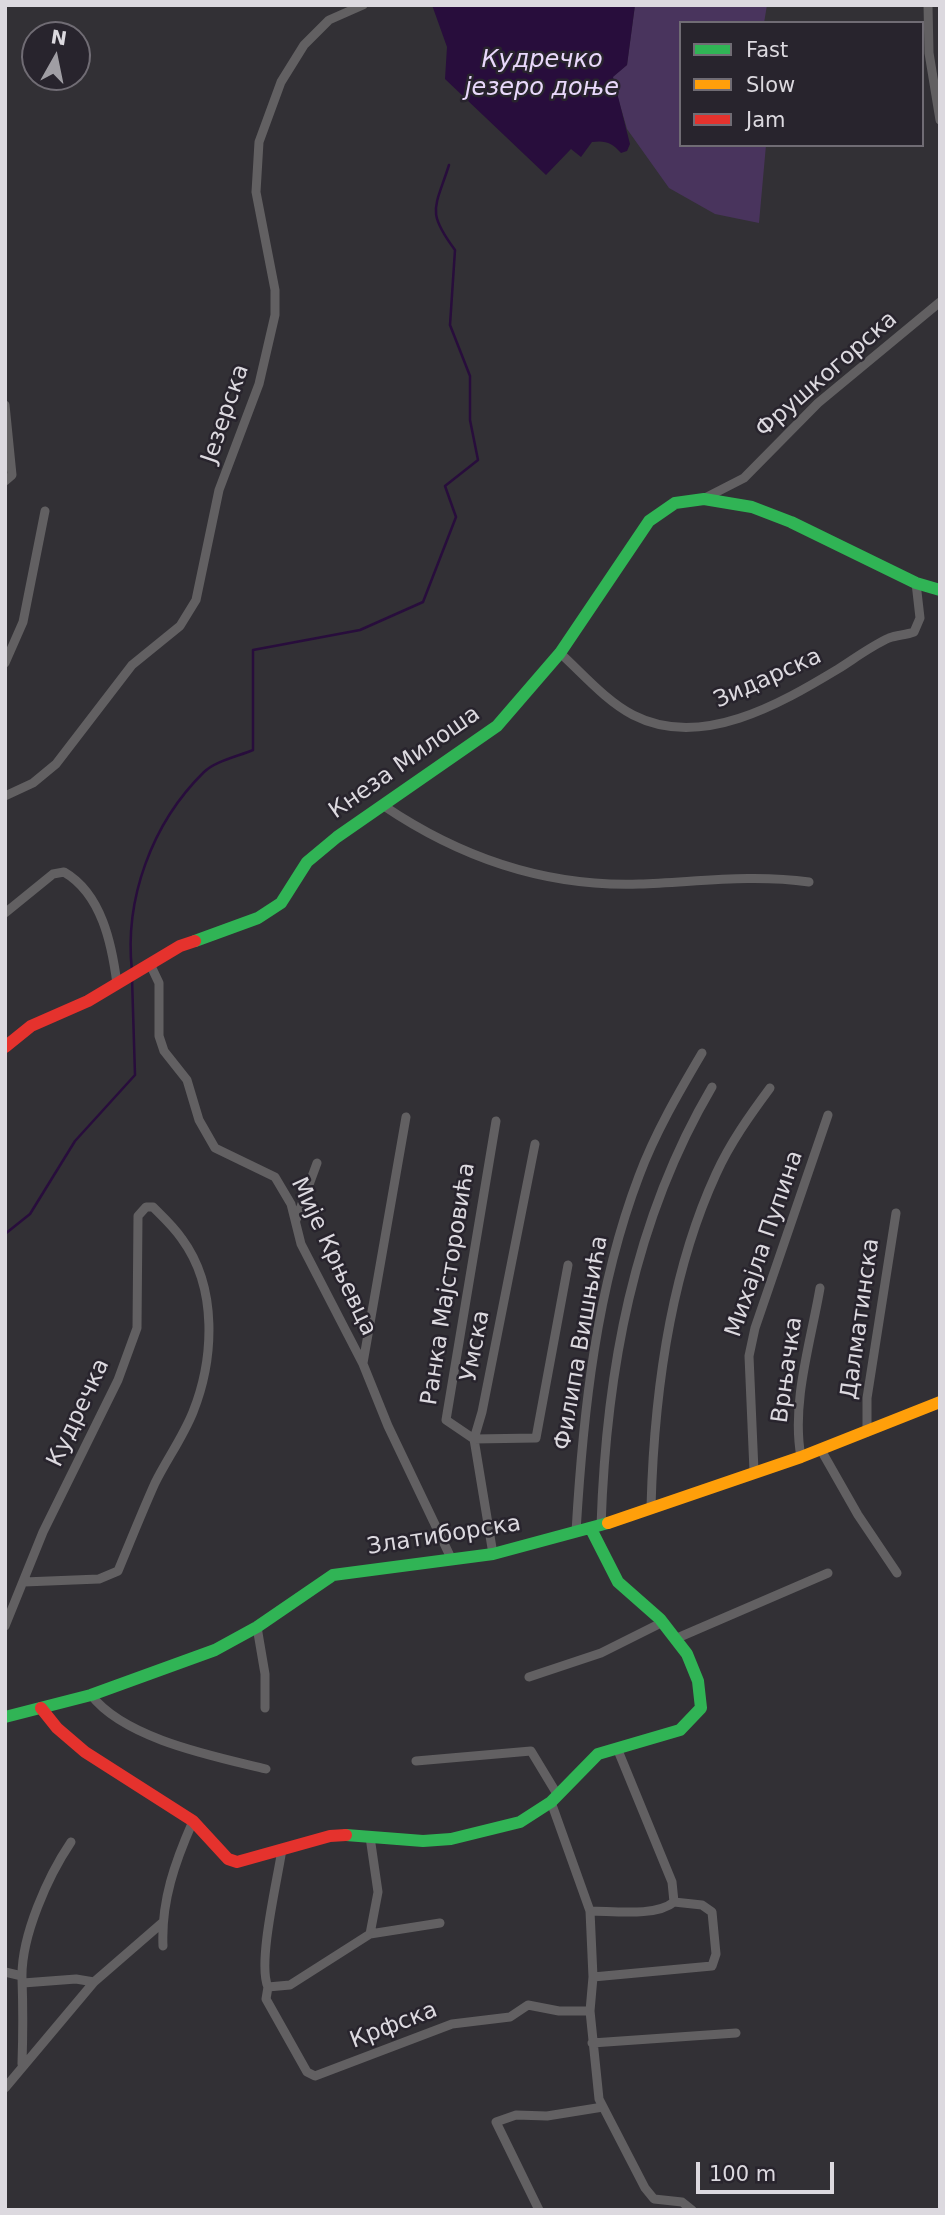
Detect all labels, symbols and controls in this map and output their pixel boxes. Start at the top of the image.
north arrow [21,21,91,91]
legend [679,21,924,147]
text: N [49,25,69,49]
text: Fast [746,38,788,62]
water label: Кудречко језеро доње [465,47,619,103]
text: Slow [746,73,795,97]
text: Jam [746,108,786,132]
street label: Фрушкогорска [751,306,903,444]
street label: Језерска [196,361,256,467]
street label: Зидарска [710,643,826,715]
street label: Кнеза Милоша [324,701,486,825]
street label: Михајла Пупина [720,1147,810,1341]
street label: Ранка Мајсторовића [416,1161,482,1407]
street label: Мије Крњевца [284,1173,382,1341]
street label: Филипа Вишњића [550,1234,614,1452]
street label: Далматинска [836,1237,886,1401]
street label: Умска [456,1308,496,1384]
street label: Врњачка [767,1315,809,1425]
street label: Кудречка [42,1355,116,1471]
street label: Златиборска [365,1510,523,1562]
street label: Крфска [346,1997,442,2055]
scale bar [700,2148,838,2192]
text: 100 m [709,2162,776,2186]

